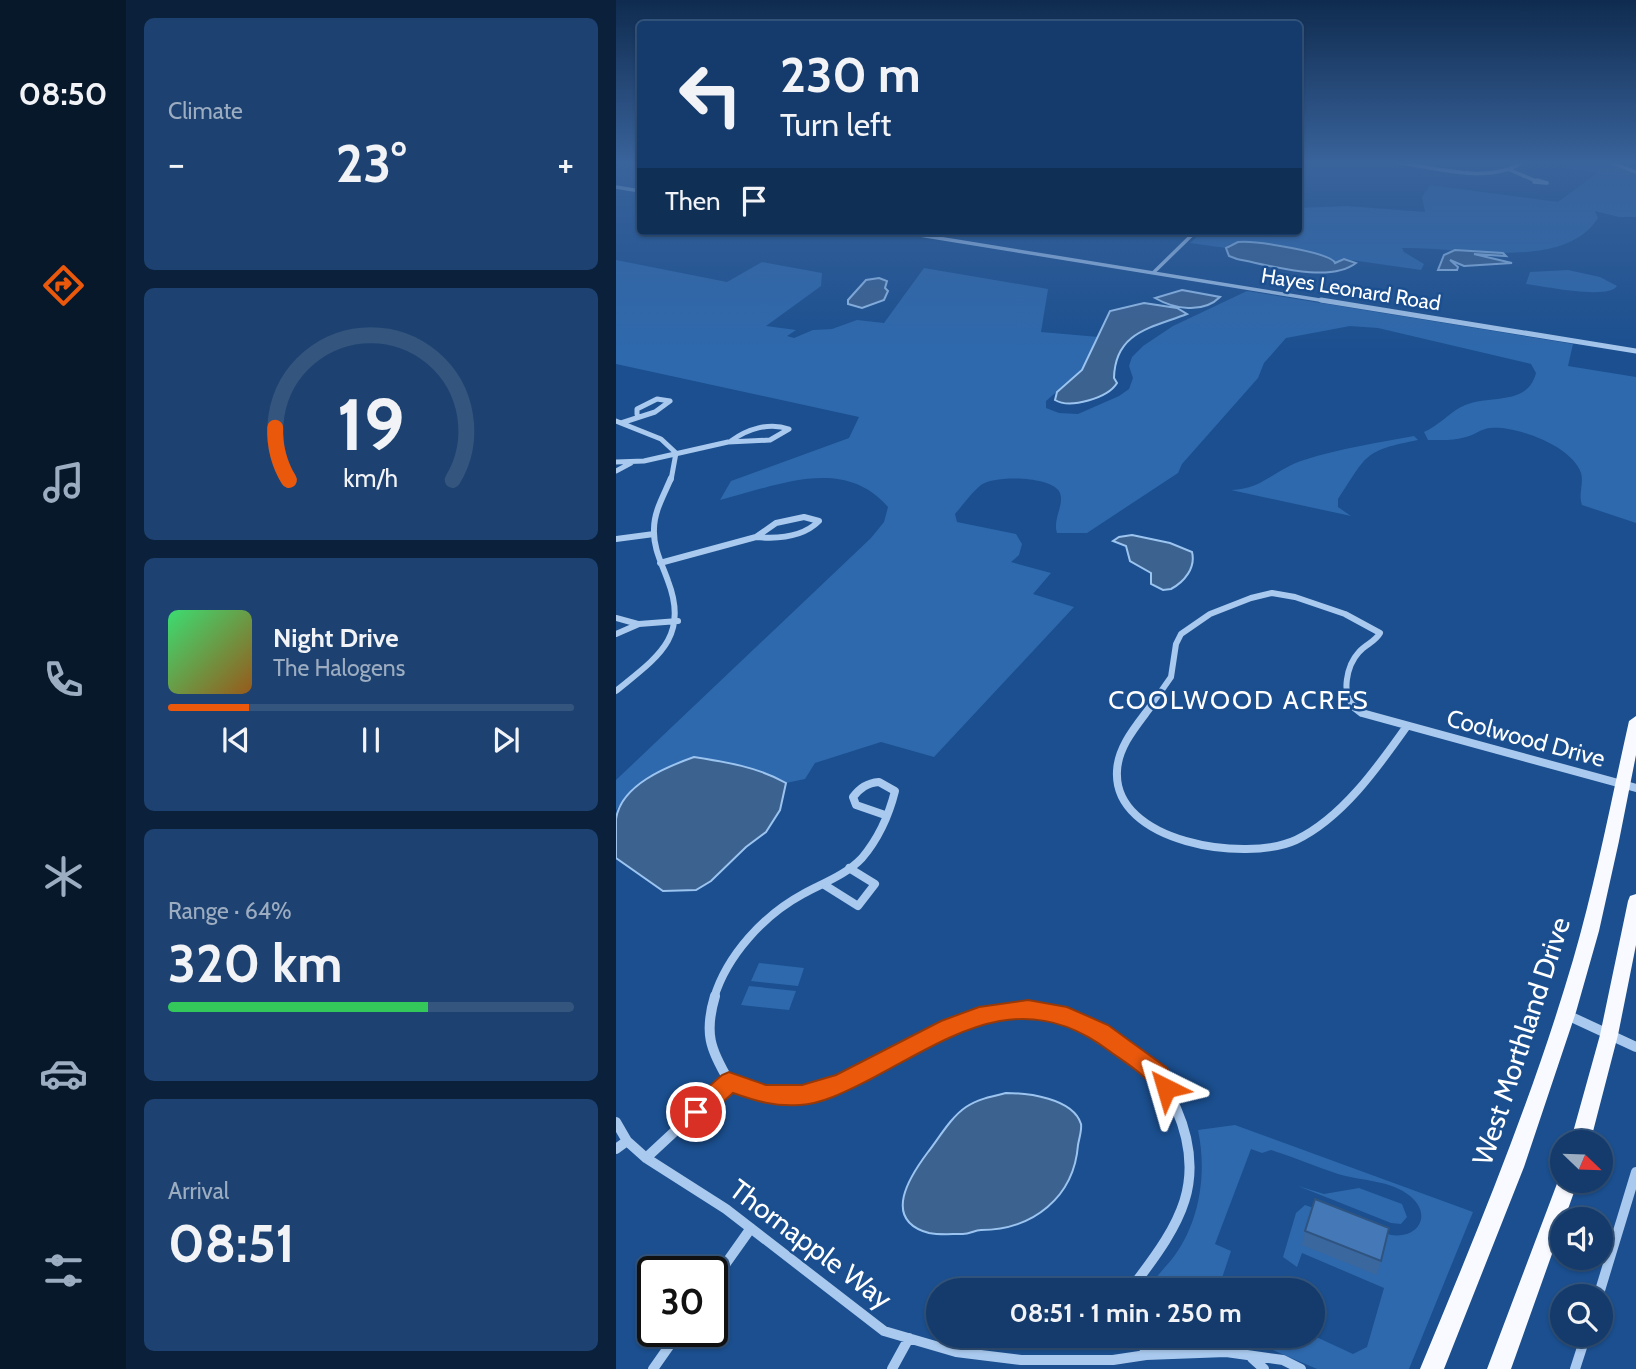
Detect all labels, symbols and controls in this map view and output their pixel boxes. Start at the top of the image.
text: 230 m [780,45,921,104]
icon: left [665,49,756,140]
text: 08:50 [19,74,107,113]
text: Climate [168,97,243,125]
text: Turn left [780,105,891,144]
text: 23° [336,132,406,195]
text: − [168,140,185,187]
text: + [557,140,574,187]
icon: arrive [735,182,773,220]
text: Then [665,185,721,217]
icon: directions [39,261,88,310]
street label: Hayes Leonard Road [1259,262,1443,316]
text: 19 [337,381,405,469]
icon: music [39,458,88,507]
text: km/h [344,463,398,493]
text: Night Drive [273,622,399,654]
text: The Halogens [273,654,405,682]
icon: phone [39,655,88,704]
district label: COOLWOOD ACRES [1108,684,1370,716]
street label: Coolwood Drive [1444,703,1608,773]
icon: previous [217,721,255,759]
icon: pause [352,721,390,759]
icon: next [487,721,525,759]
icon: climate [39,852,88,901]
text: Range · 64% [168,897,292,925]
street label: West Morthland Drive [1465,913,1577,1169]
text: 320 km [168,932,342,995]
icon: car [39,1049,88,1098]
position arrow [1129,1051,1203,1125]
pin [666,1082,726,1142]
icon: arrive [677,1093,715,1131]
north arrow [1550,1130,1614,1194]
map controls [1550,1130,1613,1347]
street label: Thornapple Way [723,1172,899,1316]
text: Arrival [168,1177,229,1205]
button: sound [1550,1207,1613,1270]
text: 08:51 [168,1212,295,1275]
icon: filters [39,1246,88,1295]
speed limit sign: 30 [637,1256,728,1347]
button: search [1550,1284,1613,1347]
text: 08:51 · 1 min · 250 m [1010,1297,1242,1329]

